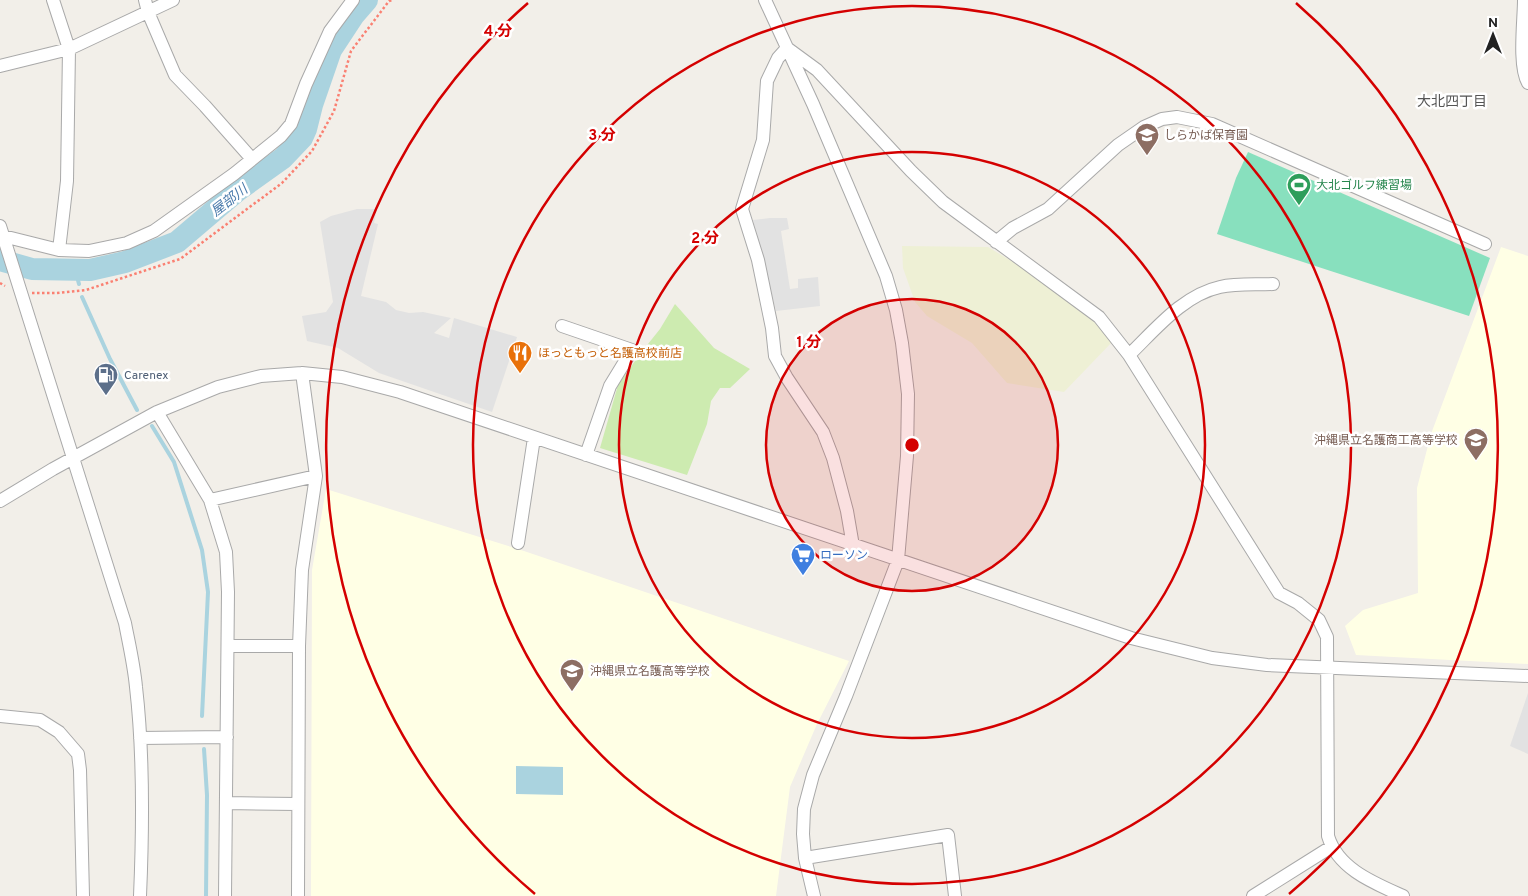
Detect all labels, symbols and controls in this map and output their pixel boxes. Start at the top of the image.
north arrow [1468,10,1518,60]
text: N [1488,15,1498,32]
text: 4 分 [484,23,512,42]
district label: 大北四丁目 [1417,93,1487,111]
school or university icon: しらかば保育園 [1134,122,1160,156]
text: 3 分 [588,127,616,146]
place label: しらかば保育園 [1164,128,1248,144]
sports icon: 大北ゴルフ練習場 [1286,172,1312,206]
place label: 大北ゴルフ練習場 [1316,178,1412,194]
water label: 屋部川 [208,180,253,221]
text: 2 分 [691,230,719,249]
text: 1 分 [797,334,821,353]
restaurant icon: ほっともっと名護高校前店 [507,340,533,374]
place label: ほっともっと名護高校前店 [538,346,682,362]
fuel station icon: Carenex [93,362,119,396]
place label: Carenex [124,368,168,384]
school or university icon: 沖縄県立名護商工高等学校 [1463,427,1489,461]
place label: 沖縄県立名護商工高等学校 [1314,433,1458,449]
centre of rings [903,436,921,454]
supermarket icon: ローソン [790,542,816,576]
place label: ローソン [820,548,868,564]
school or university icon: 沖縄県立名護高等学校 [559,658,585,692]
place label: 沖縄県立名護高等学校 [590,664,710,680]

